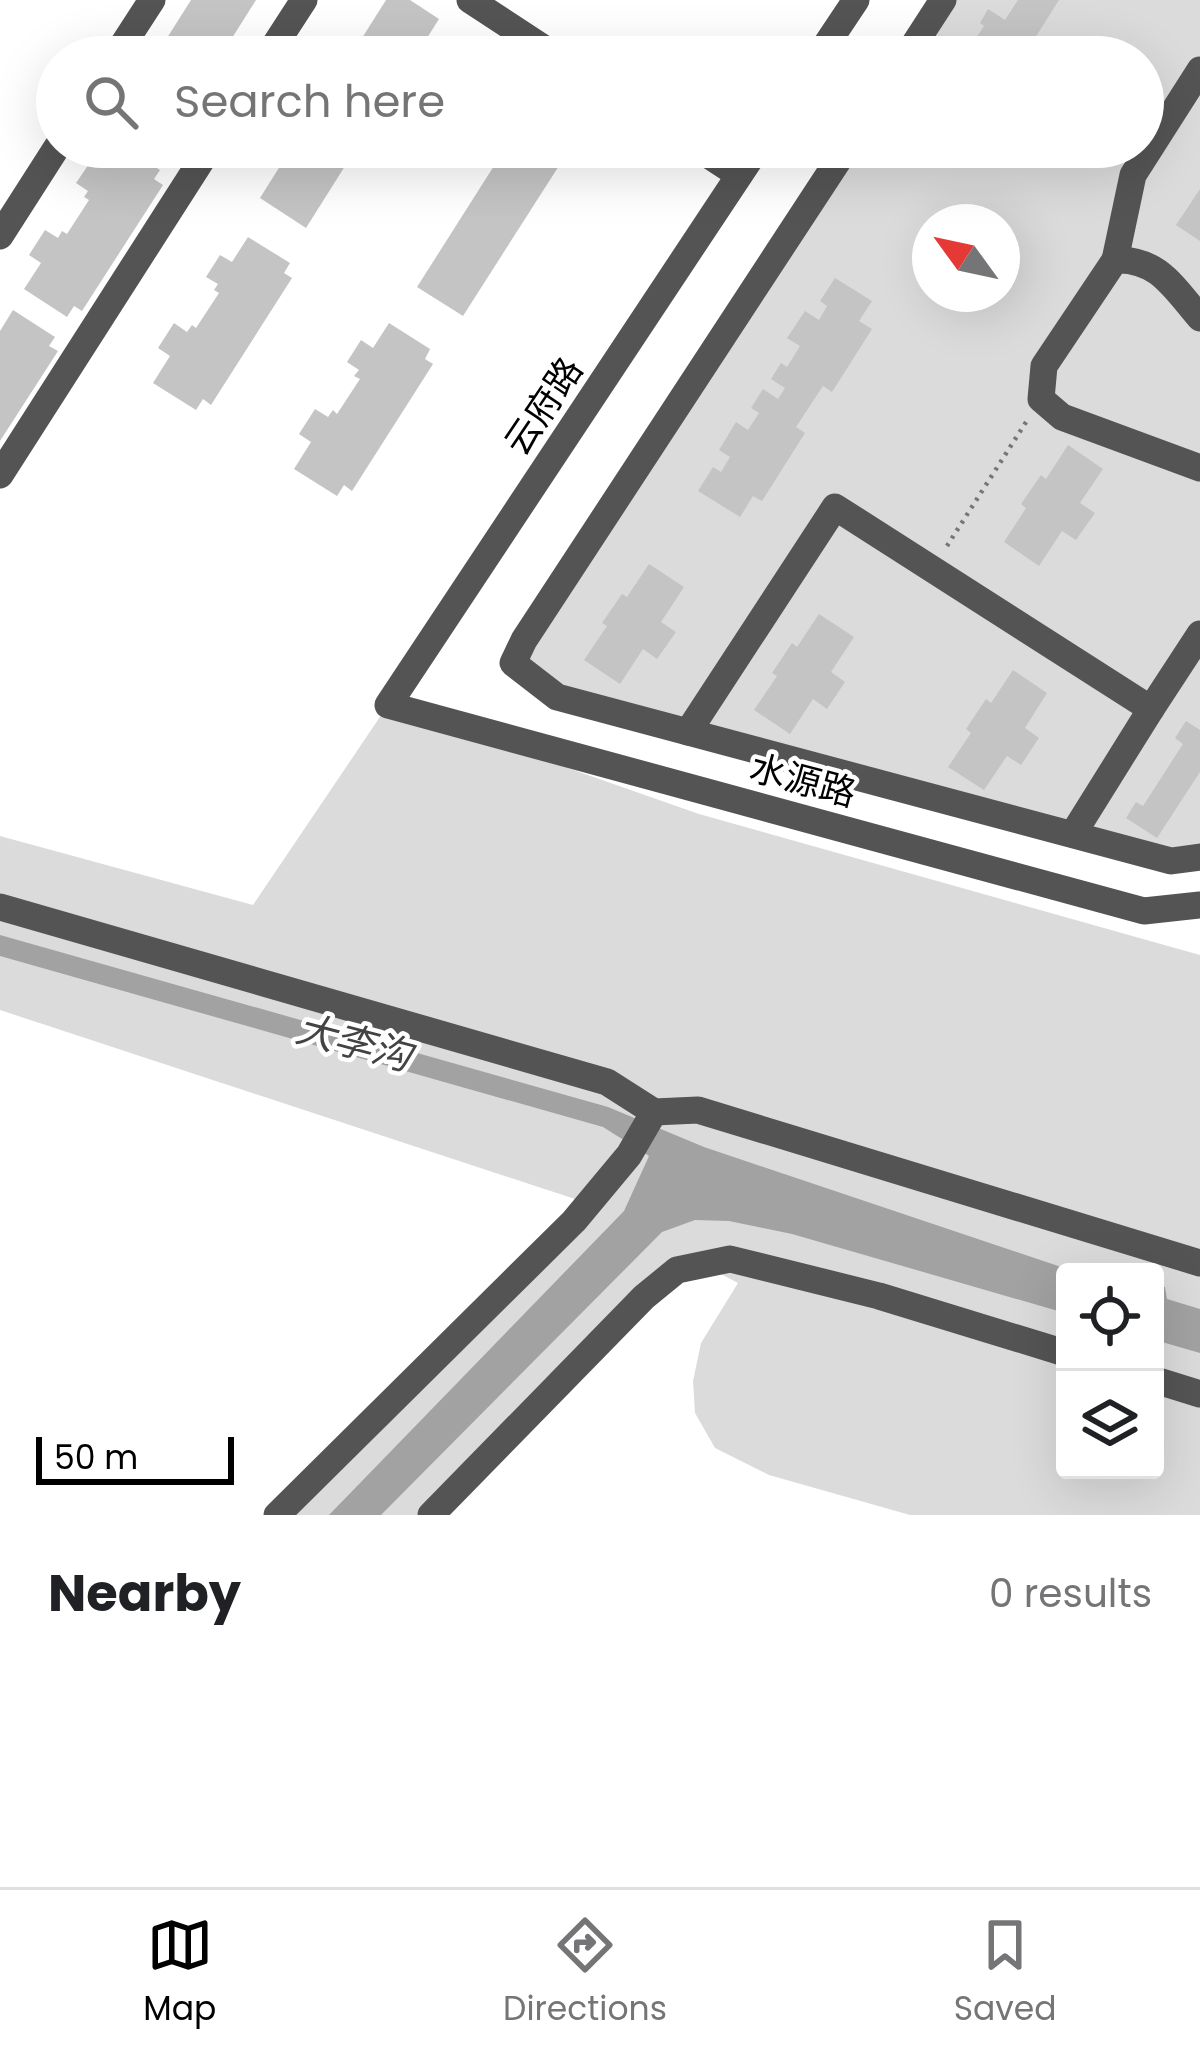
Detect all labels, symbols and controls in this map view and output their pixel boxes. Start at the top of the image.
search box [36,36,1164,168]
icon: search [78,69,144,135]
text: Search here [174,70,445,133]
north arrow [912,204,1020,312]
street label: 云府路 [492,347,595,465]
street label: 水源路 [744,742,862,819]
water label: 大李沟 [290,1001,421,1085]
map controls [1056,1263,1164,1479]
button: locate [1056,1263,1164,1371]
button: layers [1056,1371,1164,1479]
scale bar [36,1431,234,1484]
text: 50 m [54,1434,138,1481]
text: Nearby [48,1557,241,1629]
text: 0 results [989,1566,1152,1621]
tab: Map [143,1912,216,2034]
tab: Directions [503,1912,667,2034]
tab: Saved [954,1912,1057,2034]

